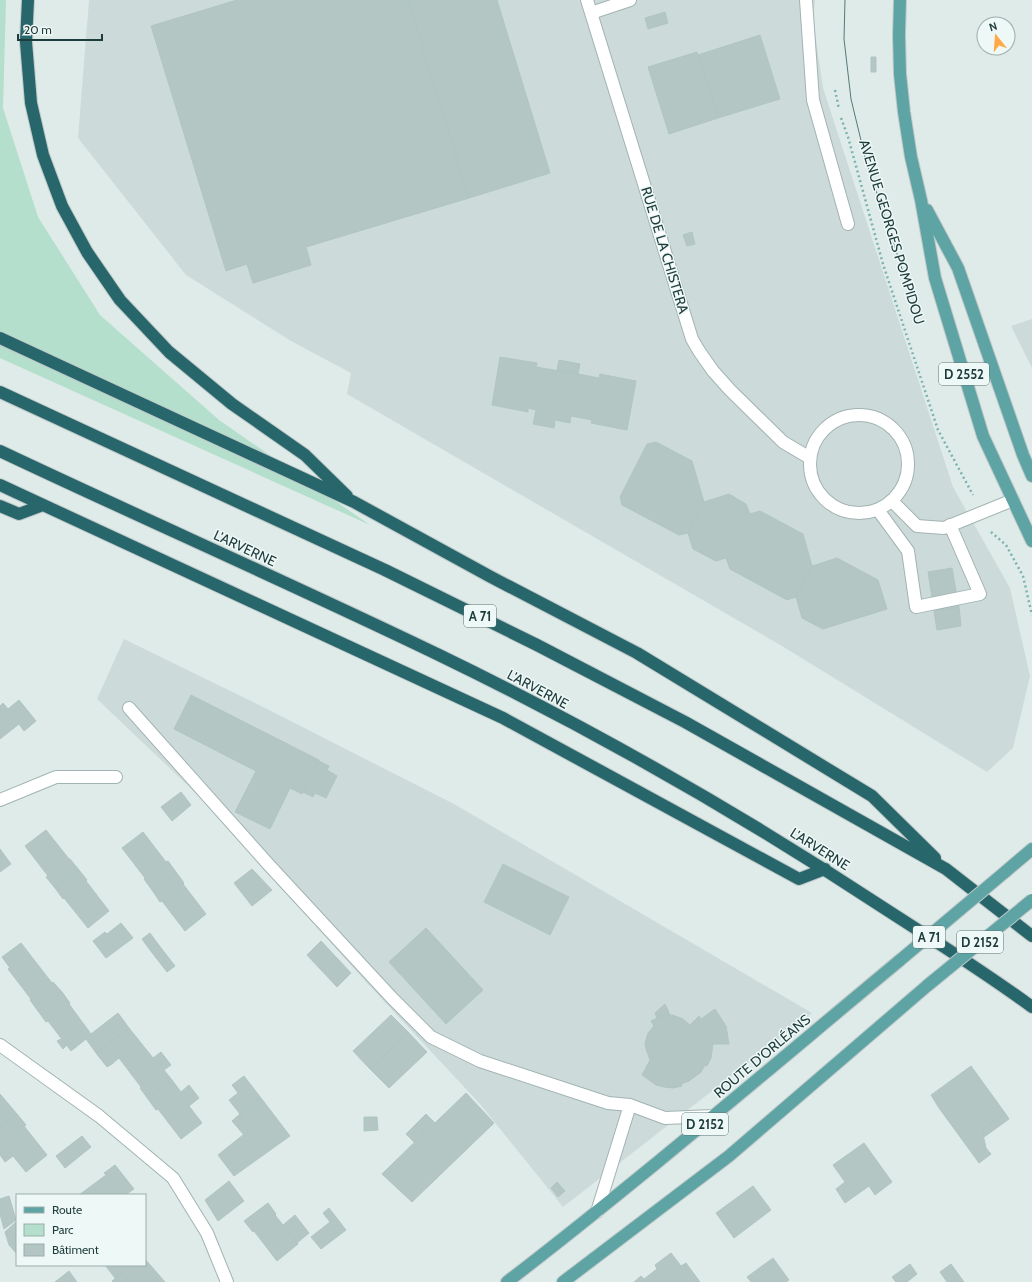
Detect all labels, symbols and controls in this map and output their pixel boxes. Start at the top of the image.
scale bar [18,16,102,42]
north arrow [976,16,1016,56]
text: N [987,19,999,34]
text: 20 m [24,22,52,37]
street label: AVENUE GEORGES POMPIDOU [855,137,929,327]
street label: RUE DE LA CHISTERA [637,184,693,316]
road number: D 2552 [939,363,989,385]
street label: L'ARVERNE [211,526,279,570]
road number: A 71 [464,605,496,627]
street label: L'ARVERNE [504,665,572,713]
street label: L'ARVERNE [787,824,853,874]
road number: A 71 [913,926,945,948]
road number: D 2152 [957,931,1003,953]
street label: ROUTE D'ORLÉANS [710,1010,814,1102]
road number: D 2152 [682,1113,728,1135]
legend [16,1194,146,1266]
text: Route [52,1202,82,1217]
text: Parc [52,1222,74,1237]
text: Bâtiment [52,1242,99,1257]

